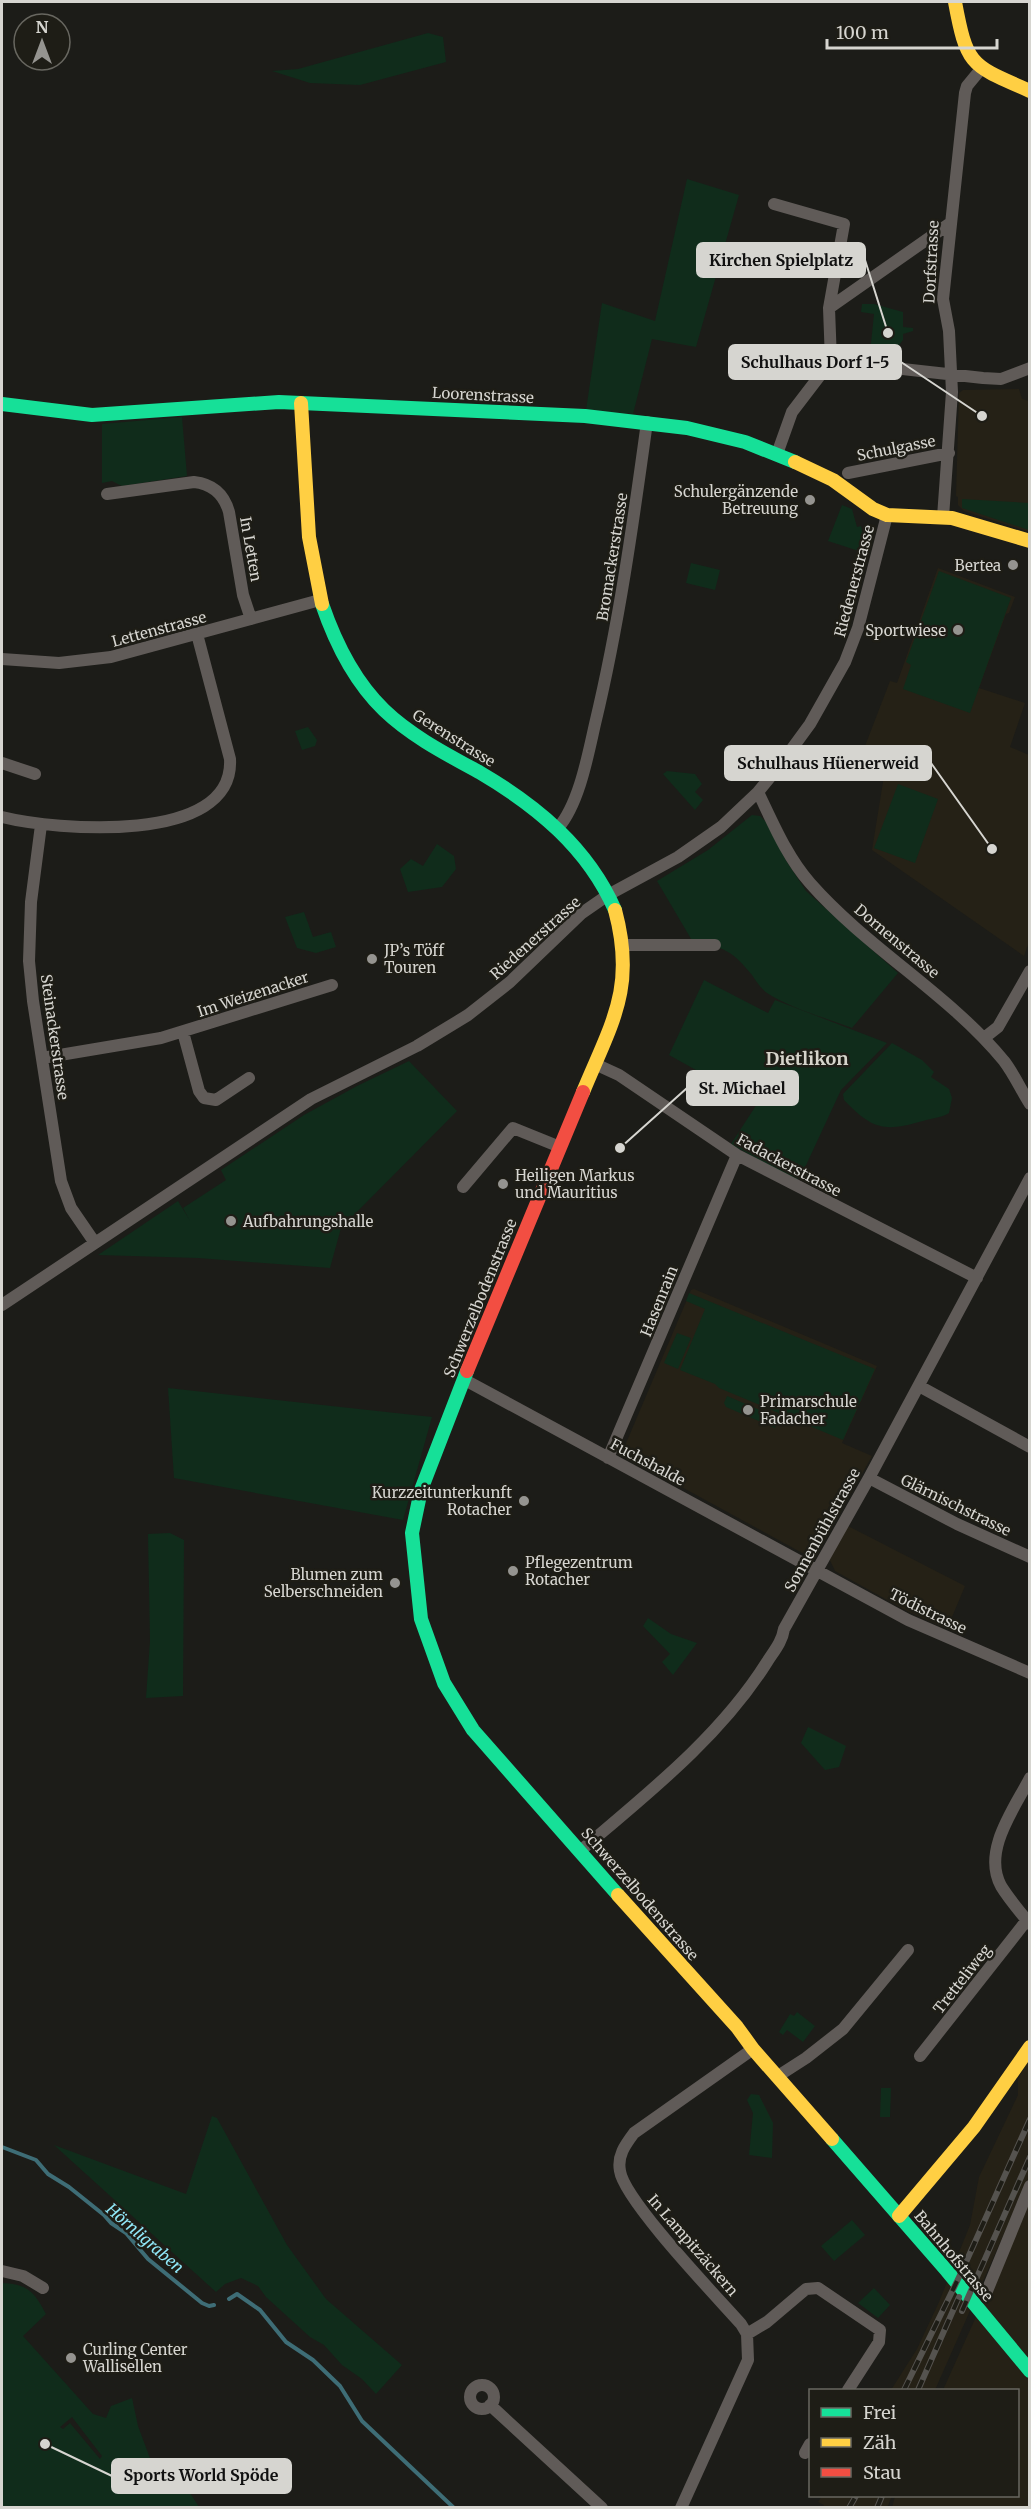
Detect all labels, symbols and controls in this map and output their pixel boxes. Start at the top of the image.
north arrow [12,12,72,72]
scale bar [827,12,996,50]
text: N [36,17,49,37]
text: 100 m [836,21,889,44]
street label: Dorfstrasse [919,220,943,304]
callout: Kirchen Spielplatz [697,243,865,277]
text: Kirchen Spielplatz [709,250,853,270]
callout: Schulhaus Dorf 1-5 [729,345,901,379]
text: Schulhaus Dorf 1-5 [741,352,889,372]
street label: Loorenstrasse [432,383,535,407]
street label: Schulgasse [855,431,937,465]
place label: Schulergänzende Betreuung [674,482,798,518]
street label: Bromackerstrasse [592,491,632,622]
marker: Schulergänzende Betreuung [803,493,817,507]
street label: In Letten [236,515,266,583]
street label: Riedenerstrasse [830,523,878,639]
place label: Bertea [955,556,1001,575]
marker: Bertea [1006,558,1020,572]
street label: Lettenstrasse [110,607,209,651]
place label: Sportwiese [865,621,946,640]
marker: Sportwiese [951,623,965,637]
street label: Gerenstrasse [409,705,499,771]
callout: Schulhaus Hüenerweid [725,746,931,780]
text: Schulhaus Hüenerweid [737,753,919,773]
street label: Riedenerstrasse [486,892,584,984]
street label: Dornenstrasse [851,900,944,982]
place label: JP’s Töff Touren [383,941,445,977]
marker: JP’s Töff Touren [365,952,379,966]
street label: Im Weizenacker [195,967,311,1021]
street label: Steinackerstrasse [37,973,73,1101]
district label: Dietlikon [766,1047,848,1070]
callout: St. Michael [687,1071,798,1105]
text: St. Michael [698,1078,786,1098]
street label: Fadackerstrasse [734,1130,845,1201]
place label: Heiligen Markus und Mauritius [515,1166,635,1202]
marker: Heiligen Markus und Mauritius [496,1177,510,1191]
place label: Aufbahrungshalle [242,1212,373,1231]
marker: Aufbahrungshalle [224,1214,238,1228]
street label: Schwerzelbodenstrasse [439,1216,521,1380]
street label: Hasenrain [636,1263,682,1339]
place label: Primarschule Fadacher [760,1392,857,1428]
marker: Primarschule Fadacher [741,1403,755,1417]
street label: Fuchshalde [607,1434,689,1490]
street label: Sonnenbühlstrasse [780,1465,864,1595]
street label: Glärnischstrasse [898,1470,1014,1540]
place label: Kurzzeitunterkunft Rotacher [372,1483,512,1519]
marker: Kurzzeitunterkunft Rotacher [517,1494,531,1508]
place label: Pflegezentrum Rotacher [525,1553,633,1589]
marker: Pflegezentrum Rotacher [506,1564,520,1578]
place label: Blumen zum Selberschneiden [264,1565,383,1601]
marker: Blumen zum Selberschneiden [388,1576,402,1590]
street label: Tödistrasse [886,1584,970,1638]
street label: Schwerzelbodenstrasse [577,1824,703,1964]
street label: Tretteliweg [929,1941,995,2017]
street label: In Lampitzäckern [644,2190,742,2300]
water label: Hörnligraben [101,2198,188,2277]
street label: Bahnhofstrasse [910,2207,998,2305]
place label: Curling Center Wallisellen [82,2340,188,2376]
marker: Curling Center Wallisellen [64,2351,78,2365]
legend [809,2389,1019,2497]
text: Frei [863,2401,897,2424]
text: Zäh [863,2431,897,2454]
callout: Sports World Spöde [112,2459,291,2493]
text: Stau [863,2461,901,2484]
text: Sports World Spöde [124,2465,279,2485]

